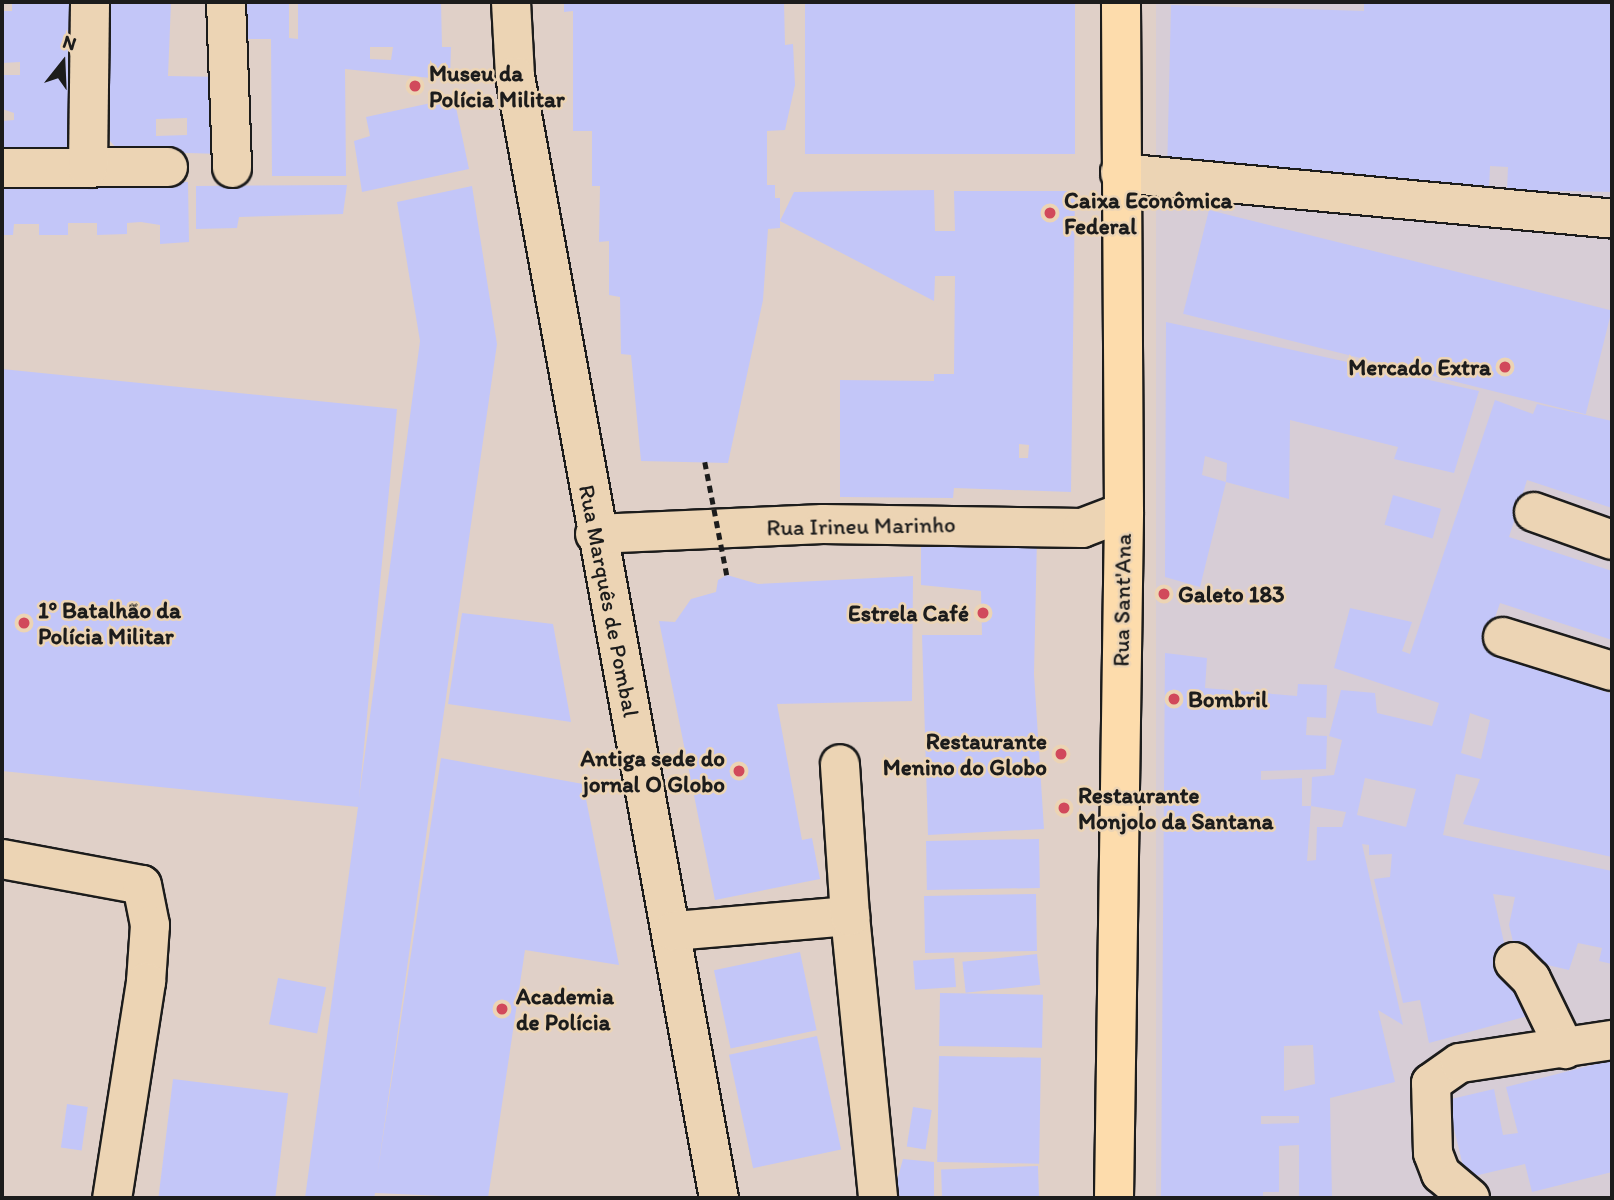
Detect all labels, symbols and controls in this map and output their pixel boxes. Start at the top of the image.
north arrow [28,28,98,98]
text: N [60,30,79,55]
place label: Museu da Polícia Militar [429,59,565,113]
marker: Museu da Polícia Militar [407,78,423,94]
place label: Caixa Econômica Federal [1064,186,1232,240]
marker: Caixa Econômica Federal [1042,205,1058,221]
place label: Mercado Extra [1348,353,1491,381]
marker: Mercado Extra [1497,359,1513,375]
street label: Rua Marquês de Pombal [573,483,645,719]
street label: Rua Irineu Marinho [766,511,956,541]
street label: Rua Sant'Ana [1107,533,1137,667]
place label: Galeto 183 [1178,580,1285,608]
marker: Galeto 183 [1156,586,1172,602]
place label: 1º Batalhão da Polícia Militar [38,596,181,650]
place label: Estrela Café [849,599,969,627]
marker: Estrela Café [975,605,991,621]
marker: 1º Batalhão da Polícia Militar [16,615,32,631]
place label: Bombril [1188,685,1267,713]
marker: Bombril [1166,691,1182,707]
place label: Restaurante Menino do Globo [883,727,1047,781]
place label: Antiga sede do jornal O Globo [580,744,725,798]
marker: Restaurante Menino do Globo [1053,746,1069,762]
marker: Antiga sede do jornal O Globo [731,763,747,779]
place label: Restaurante Monjolo da Santana [1078,781,1274,835]
marker: Restaurante Monjolo da Santana [1056,800,1072,816]
place label: Academia de Polícia [516,982,614,1036]
marker: Academia de Polícia [494,1001,510,1017]

